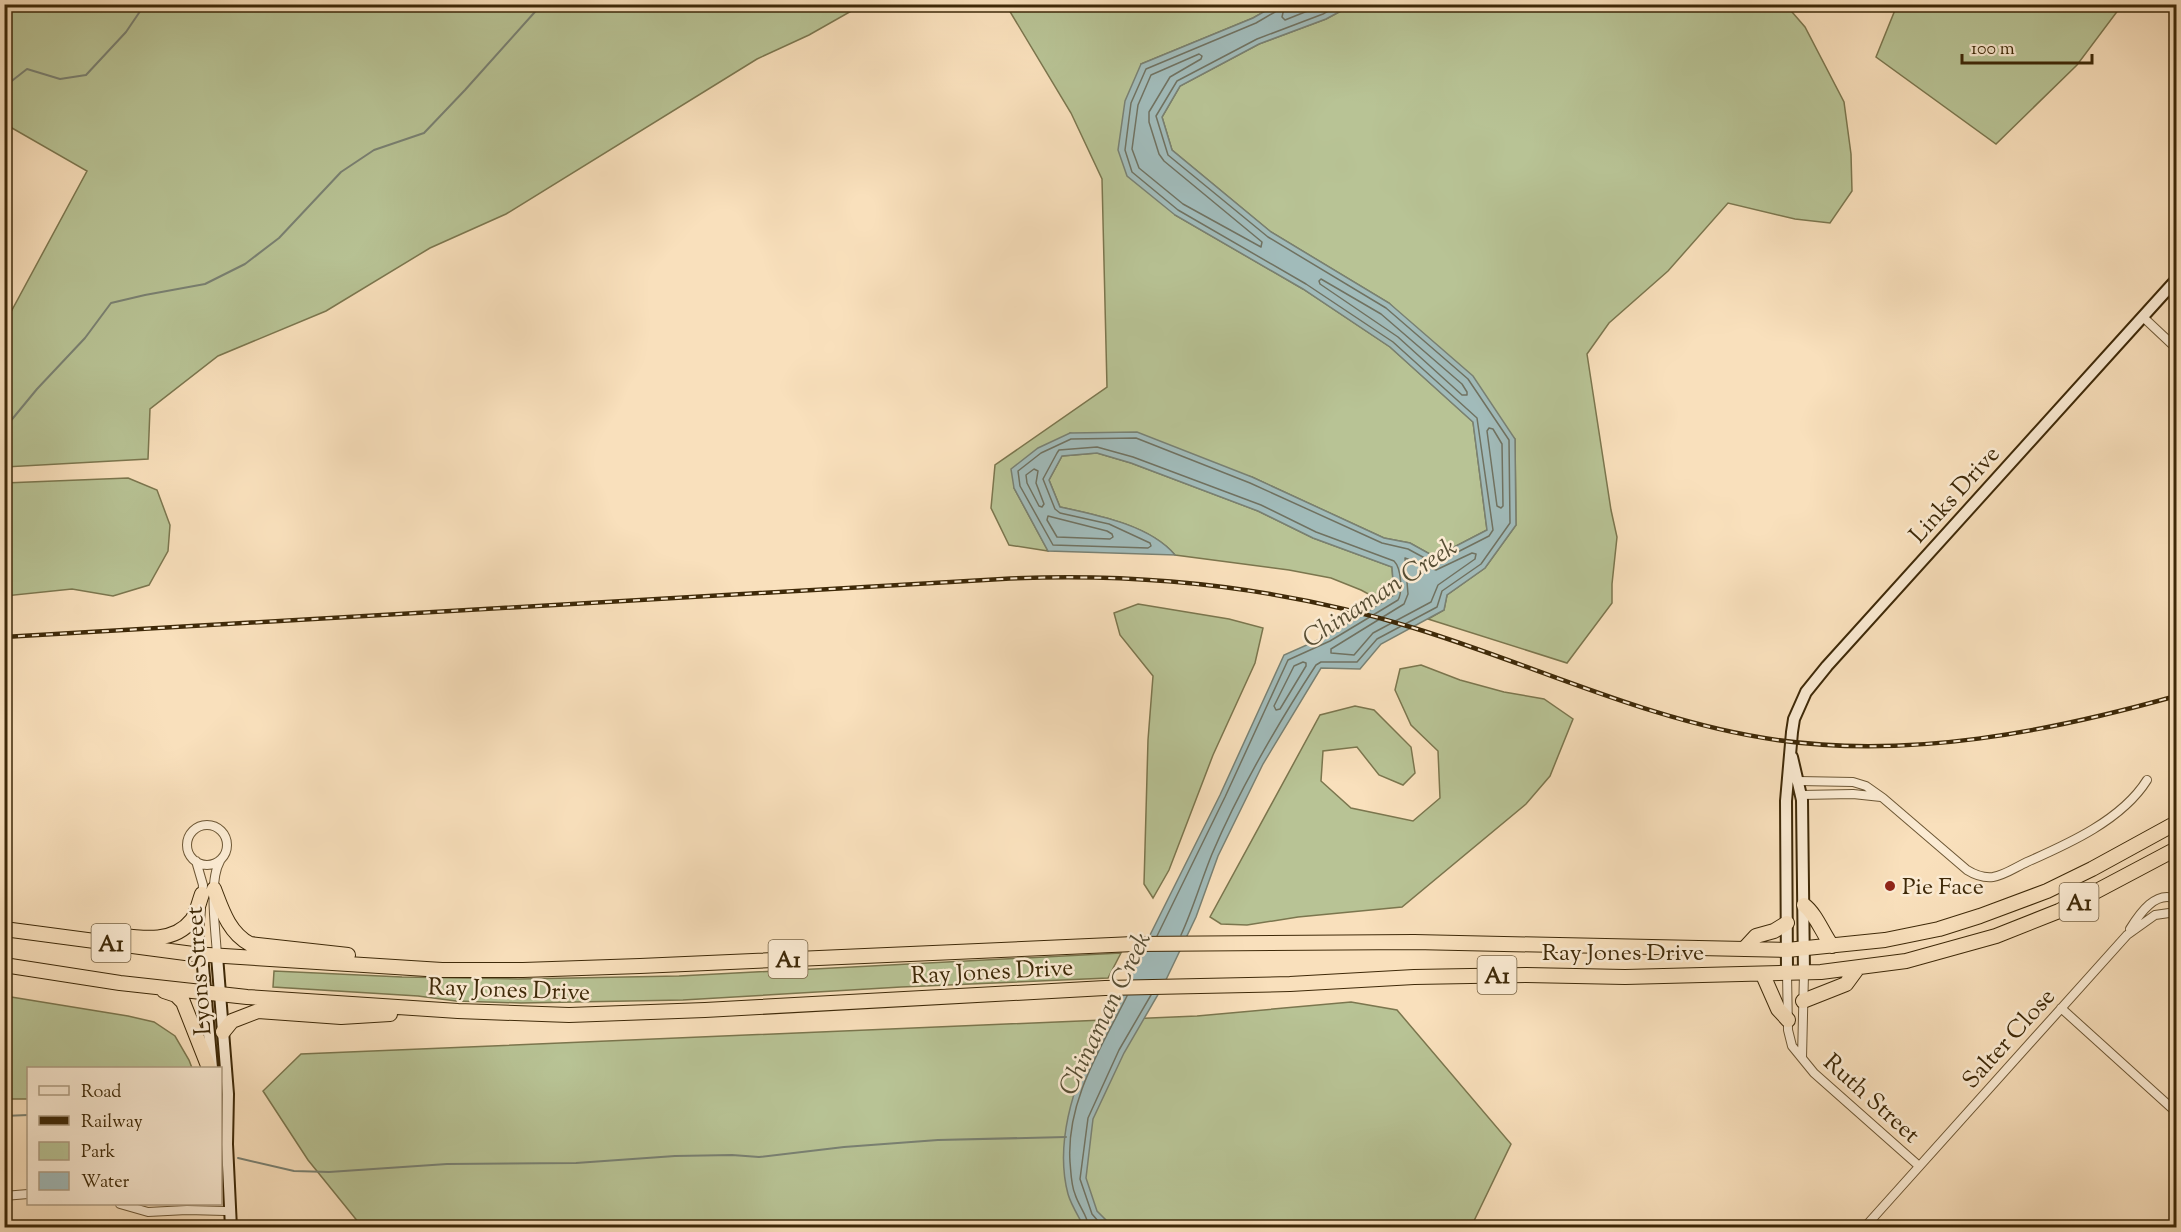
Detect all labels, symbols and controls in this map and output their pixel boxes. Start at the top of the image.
scale bar [1962,27,2092,65]
text: 100 m [1971,37,2015,63]
street label: Links Drive [1902,439,2009,552]
water label: Chinaman Creek [1296,530,1465,658]
place label: Pie Face [1902,871,1984,905]
marker: Pie Face [1883,879,1897,893]
road number: A1 [2060,883,2098,921]
street label: Lyons Street [179,905,221,1036]
road number: A1 [92,924,130,962]
water label: Chinaman Creek [1051,926,1162,1102]
street label: Ray Jones Drive [1542,937,1704,971]
road number: A1 [768,940,808,978]
street label: Ray Jones Drive [910,952,1074,994]
road number: A1 [1478,956,1516,994]
street label: Ray Jones Drive [427,971,591,1011]
street label: Salter Close [1955,982,2064,1097]
street label: Ruth Street [1815,1047,1927,1152]
legend [27,1067,222,1205]
text: Road [81,1080,121,1106]
text: Railway [81,1110,143,1136]
text: Park [81,1140,116,1166]
text: Water [81,1170,130,1196]

